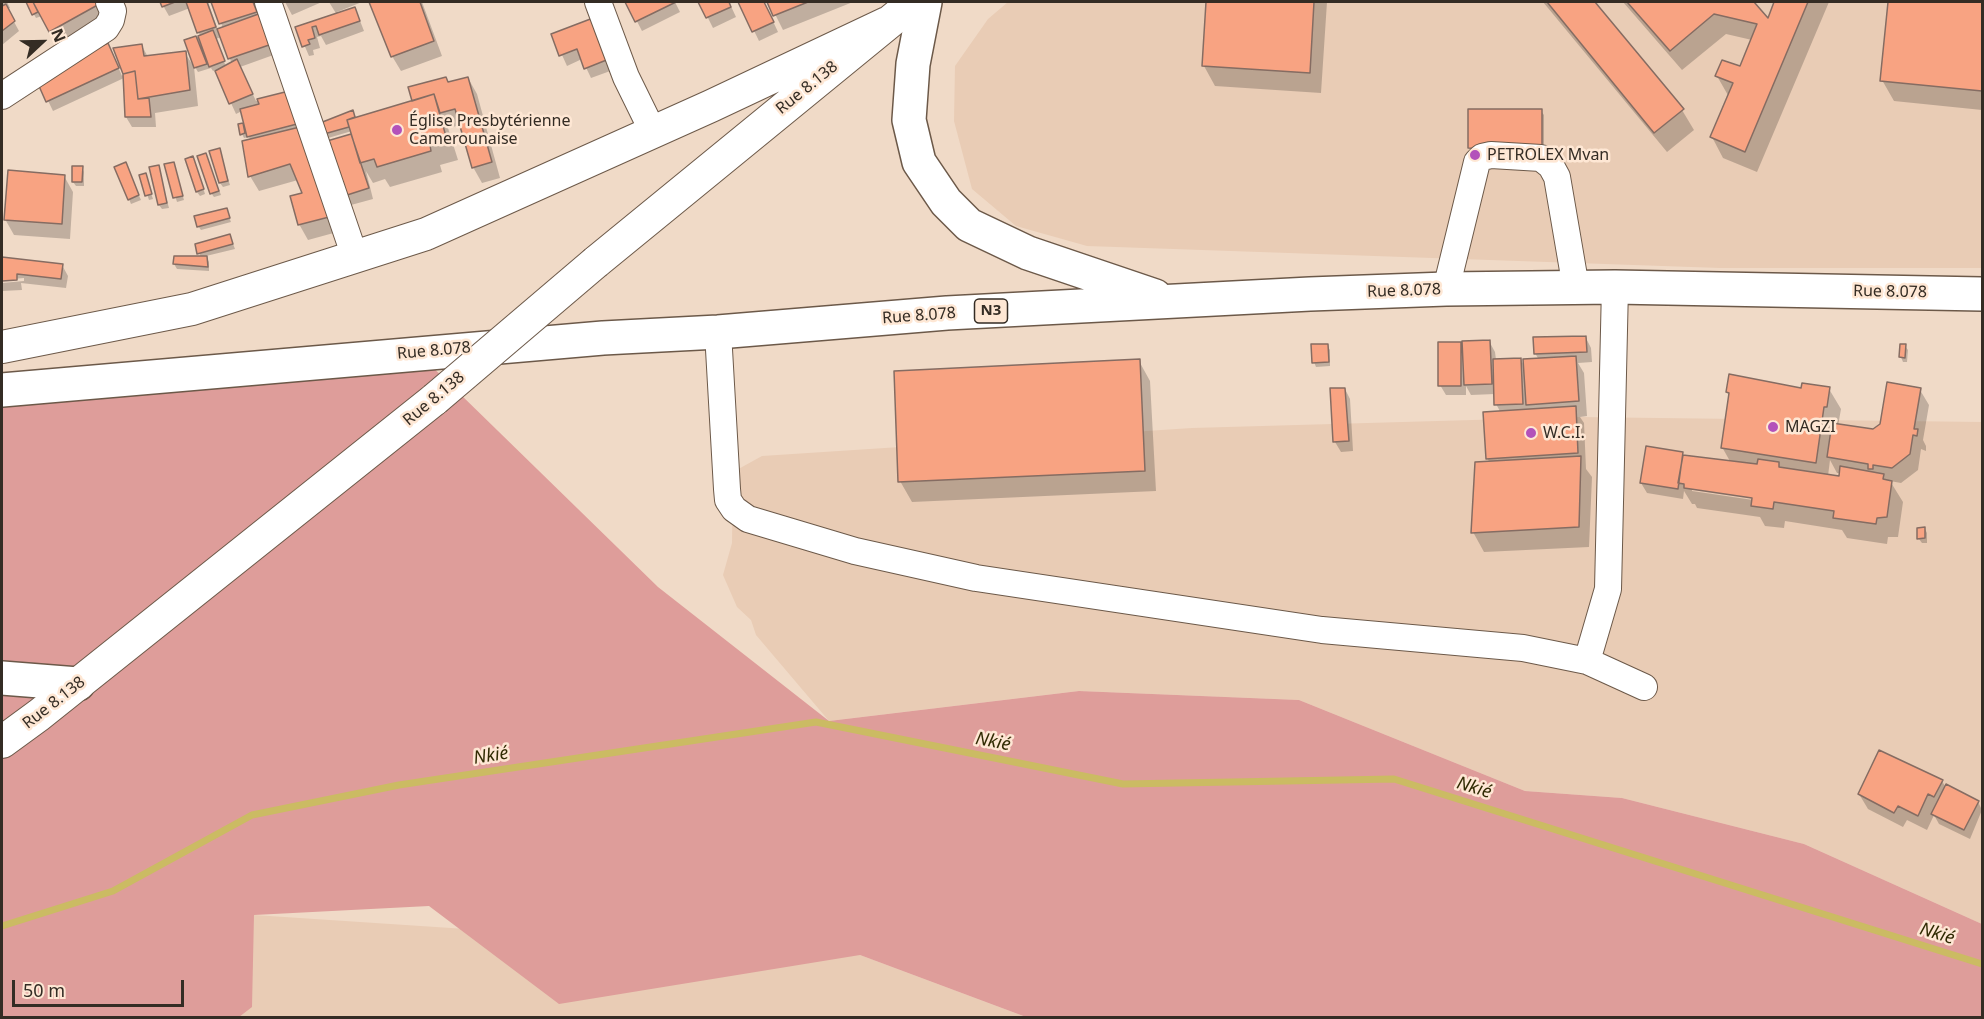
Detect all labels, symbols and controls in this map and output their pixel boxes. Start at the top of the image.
north arrow [12,12,72,72]
text: N [46,25,71,45]
street label: Rue 8.138 [772,57,842,119]
place label: Église Presbytérienne Camerounaise [409,111,571,149]
marker: Église Presbytérienne Camerounaise [390,123,404,137]
place label: PETROLEX Mvan [1487,145,1609,165]
marker: PETROLEX Mvan [1468,148,1482,162]
street label: Rue 8.078 [1367,280,1441,302]
street label: Rue 8.078 [1853,282,1927,302]
road number: N3 [974,299,1008,323]
street label: Rue 8.078 [881,304,957,328]
street label: Rue 8.078 [396,338,472,364]
street label: Rue 8.138 [400,368,468,430]
place label: MAGZI [1785,417,1836,437]
marker: MAGZI [1766,420,1780,434]
place label: W.C.I. [1543,423,1585,443]
marker: W.C.I. [1524,426,1538,440]
street label: Rue 8.138 [19,673,89,733]
water label: Nkié [974,728,1012,756]
water label: Nkié [472,743,510,769]
water label: Nkié [1454,773,1494,803]
water label: Nkié [1917,919,1957,949]
scale bar [15,968,188,1006]
text: 50 m [23,978,65,1002]

